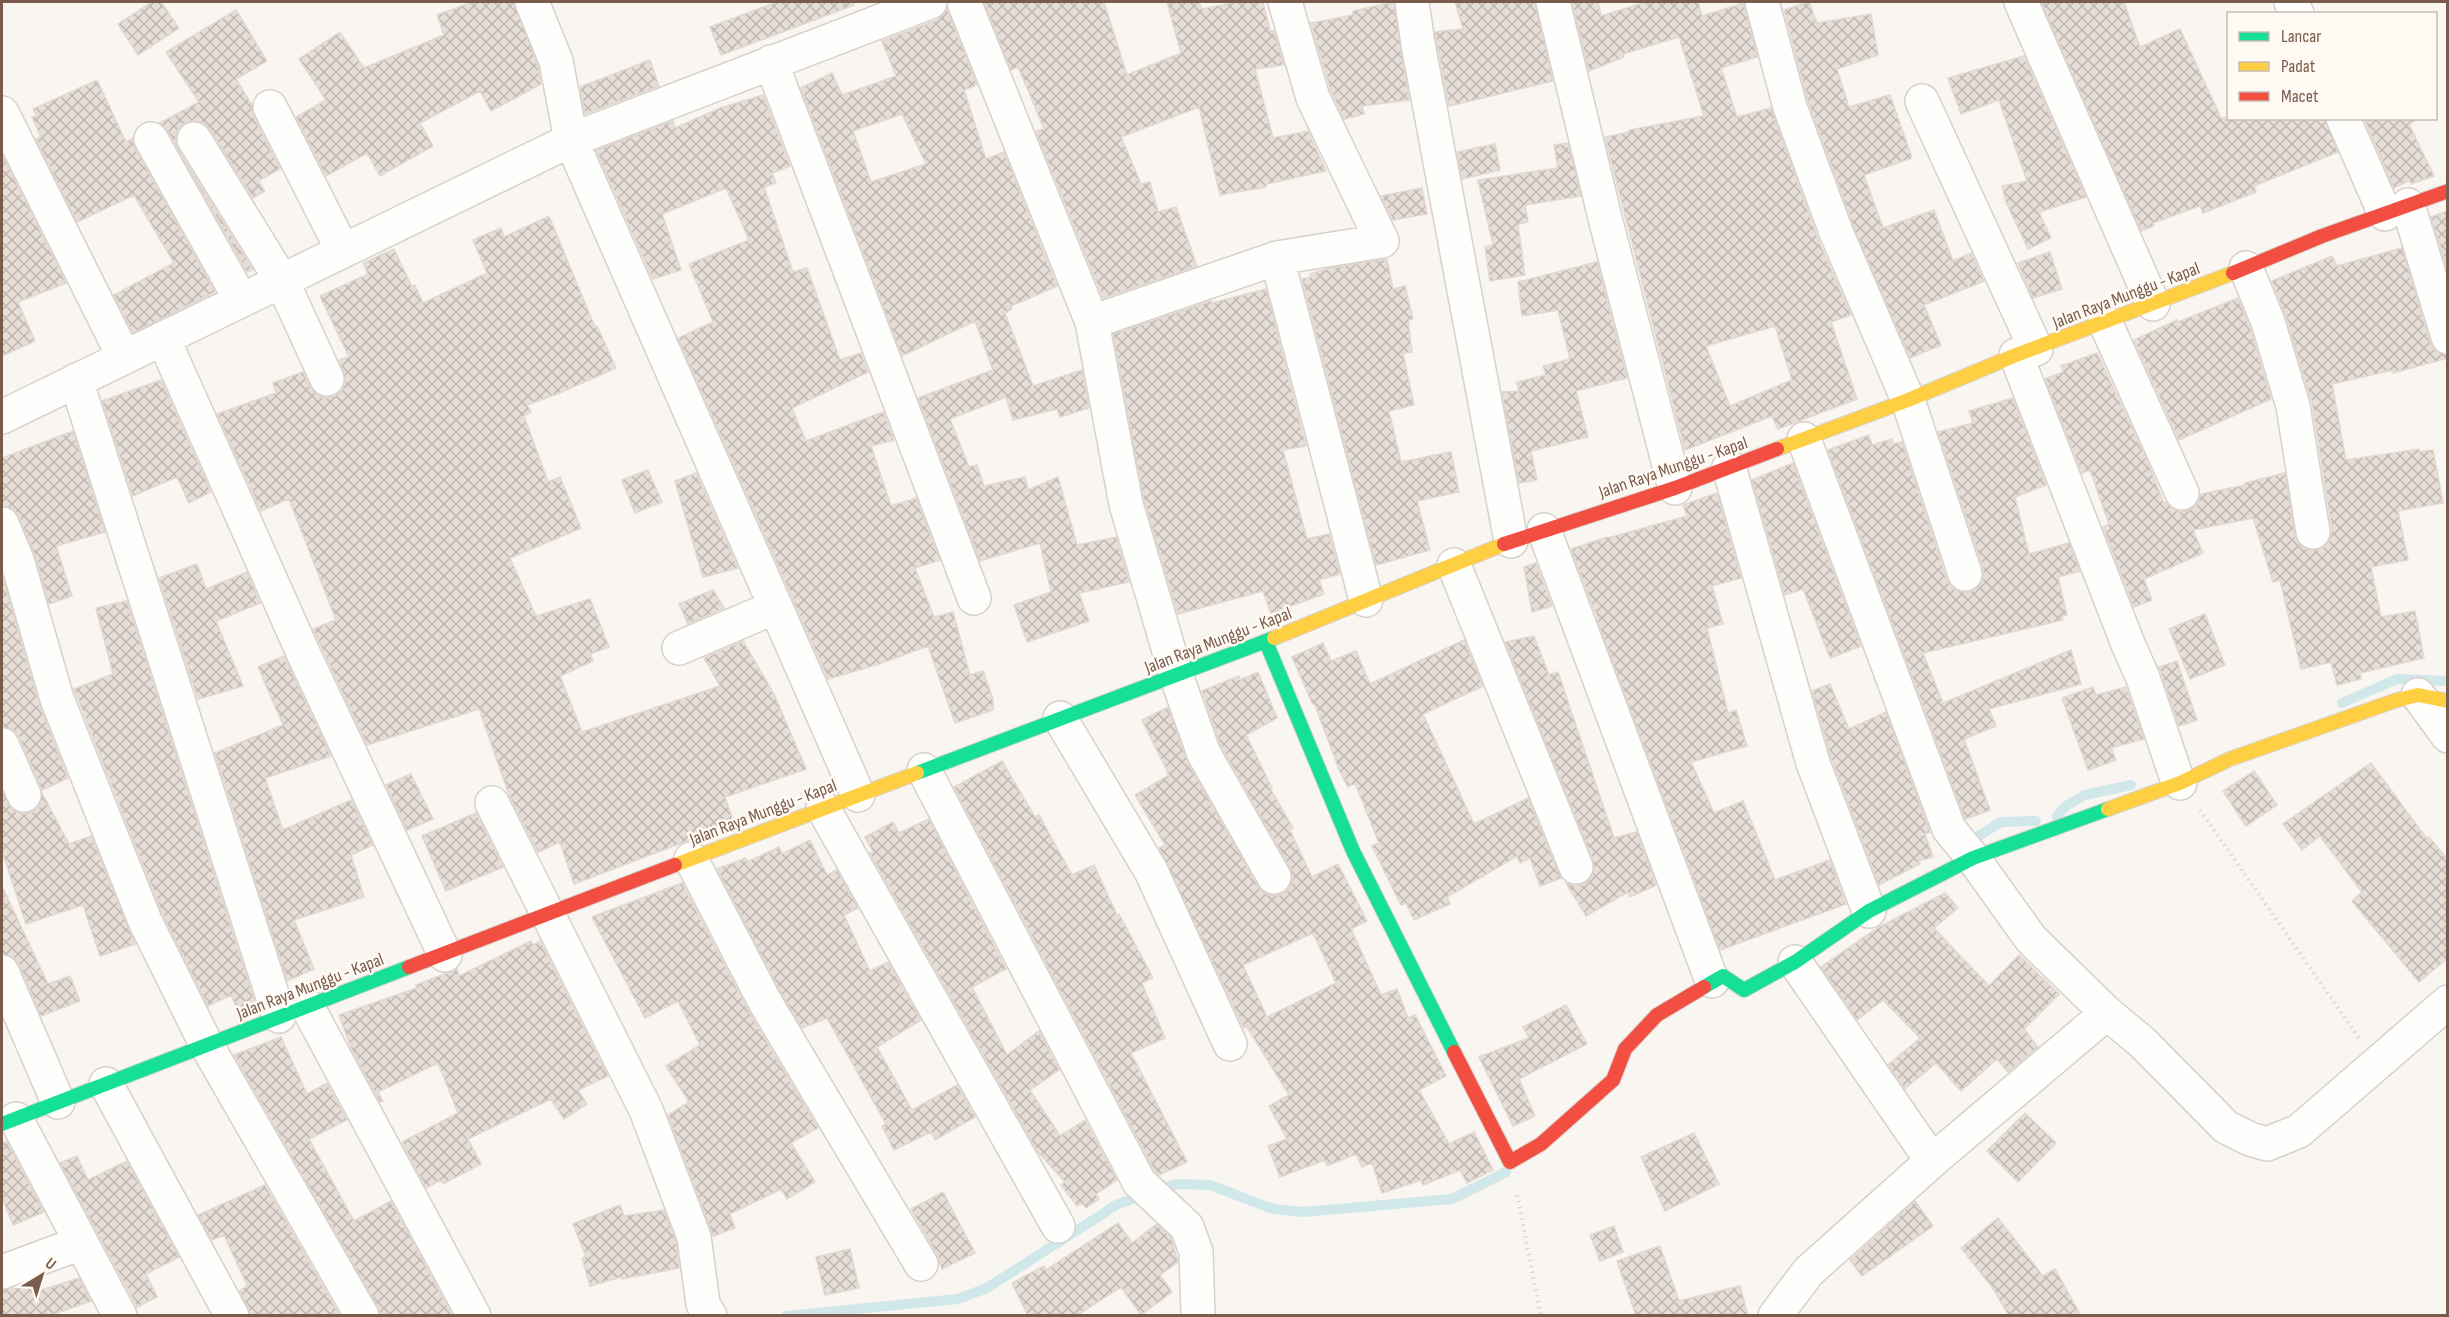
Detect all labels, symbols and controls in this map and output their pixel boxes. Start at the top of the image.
legend [2227,12,2437,120]
text: Lancar [2281,26,2321,47]
text: Padat [2281,56,2316,77]
text: Macet [2281,86,2319,107]
street label: Jalan Raya Munggu - Kapal [2049,258,2203,334]
street label: Jalan Raya Munggu - Kapal [1595,432,1750,503]
street label: Jalan Raya Munggu - Kapal [1141,603,1295,679]
street label: Jalan Raya Munggu - Kapal [686,775,840,851]
street label: Jalan Raya Munggu - Kapal [233,949,387,1025]
north arrow [12,1245,72,1305]
text: U [41,1254,59,1274]

